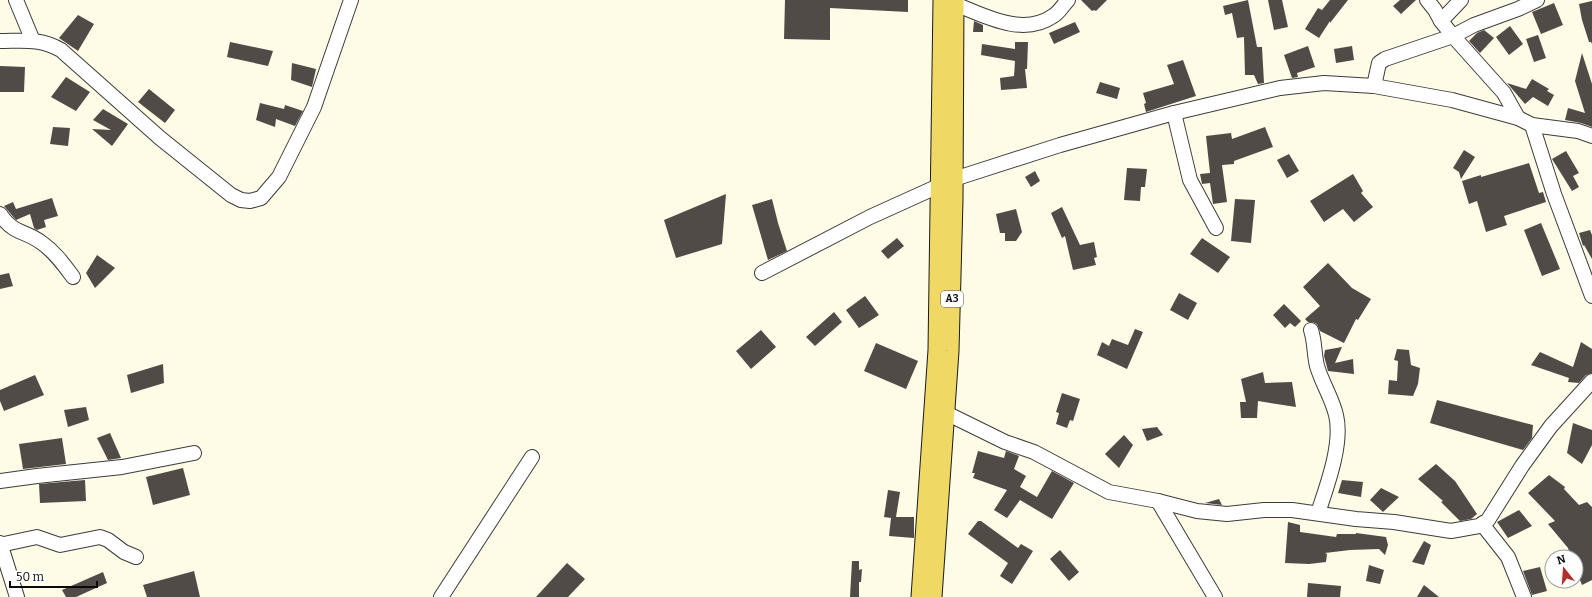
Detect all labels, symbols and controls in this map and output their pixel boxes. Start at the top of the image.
road number: A3 [941,291,963,307]
north arrow [1544,549,1584,589]
text: N [1555,552,1568,567]
scale bar [10,563,97,589]
text: 50 m [16,570,45,584]

